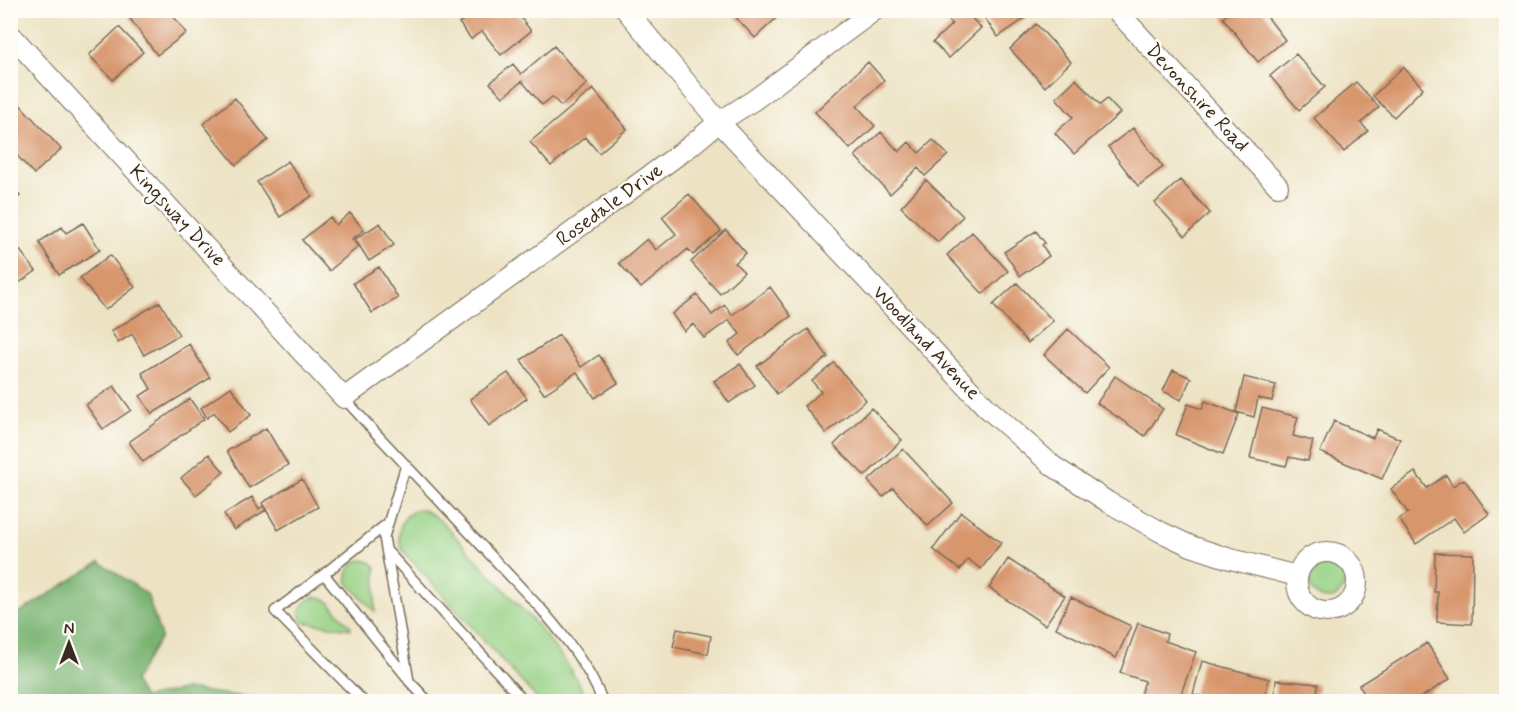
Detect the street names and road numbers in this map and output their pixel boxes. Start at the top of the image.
street label: Devonshire Road [1139,38,1255,158]
street label: Rosedale Drive [551,157,669,253]
street label: Kingsway Drive [122,159,231,274]
street label: Woodland Avenue [866,280,986,406]

